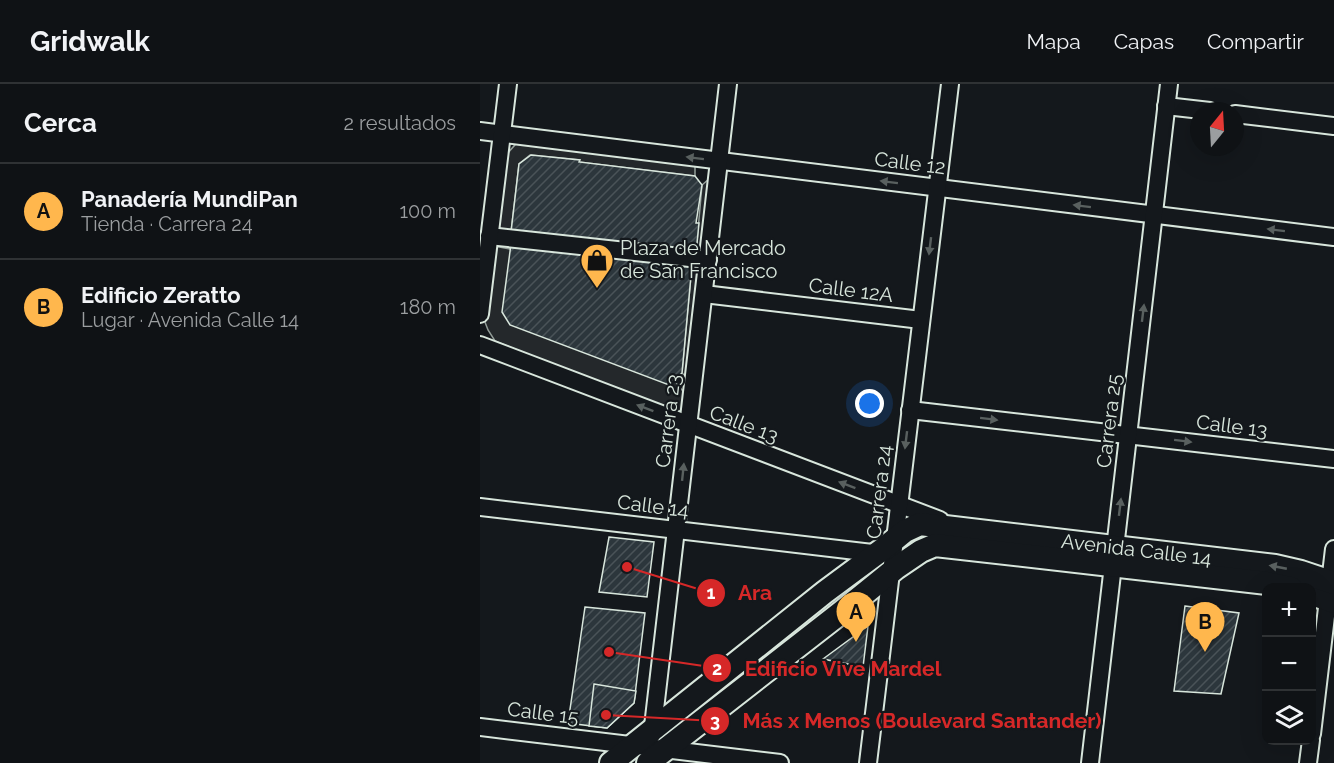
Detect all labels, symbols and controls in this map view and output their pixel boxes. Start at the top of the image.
text: Gridwalk [30,25,150,58]
text: Mapa [1026,29,1081,54]
text: Capas [1114,29,1174,54]
text: Compartir [1207,29,1304,54]
north arrow [1190,102,1244,156]
text: Cerca [24,108,97,138]
text: 2 resultados [343,111,456,135]
street label: Calle 12 [873,147,947,179]
one-way arrow [686,153,705,163]
one-way arrow [879,177,898,187]
text: Panadería MundiPan [81,186,298,212]
text: A [37,199,50,223]
text: 100 m [399,199,456,223]
one-way arrow [1073,201,1092,211]
text: Tienda · Carrera 24 [81,212,253,236]
one-way arrow [1266,225,1285,235]
place label: Plaza de Mercado de San Francisco [620,236,786,283]
one-way arrow [925,237,935,256]
shop icon: Plaza de Mercado de San Francisco [579,242,615,289]
street label: Calle 12A [807,273,895,307]
text: Edificio Zeratto [81,282,241,308]
text: B [37,295,50,319]
text: 180 m [400,295,456,319]
one-way arrow [1138,304,1147,323]
text: Lugar · Avenida Calle 14 [81,308,299,332]
street label: Carrera 23 [650,373,686,469]
street label: Carrera 25 [1091,373,1127,469]
your location [855,389,884,418]
street label: Calle 13 [706,400,782,448]
one-way arrow [635,403,653,413]
street label: Calle 13 [1195,410,1269,442]
one-way arrow [980,414,999,423]
one-way arrow [902,430,911,449]
one-way arrow [1173,436,1192,446]
street label: Carrera 24 [861,444,897,540]
one-way arrow [679,462,688,481]
one-way arrow [837,480,855,490]
street label: Calle 14 [616,490,690,522]
one-way arrow [1116,497,1125,516]
street label: Avenida Calle 14 [1060,529,1213,570]
one-way arrow [1268,562,1287,571]
callout: Ara [696,573,784,612]
text: Ara [738,580,772,605]
text: 1 [707,582,716,603]
map controls [1262,583,1316,745]
button: + [1262,583,1316,637]
pin: A [836,592,875,642]
pin: B [1186,602,1224,652]
button: − [1262,637,1316,691]
callout: Edificio Vive Mardel [702,649,953,688]
text: Edificio Vive Mardel [745,656,942,681]
text: 2 [712,658,722,679]
button: layers [1262,691,1316,745]
street label: Calle 15 [506,697,580,729]
callout: Más x Menos (Boulevard Santander) [700,701,1113,740]
text: Más x Menos (Boulevard Santander) [742,708,1102,733]
text: 3 [710,710,720,731]

